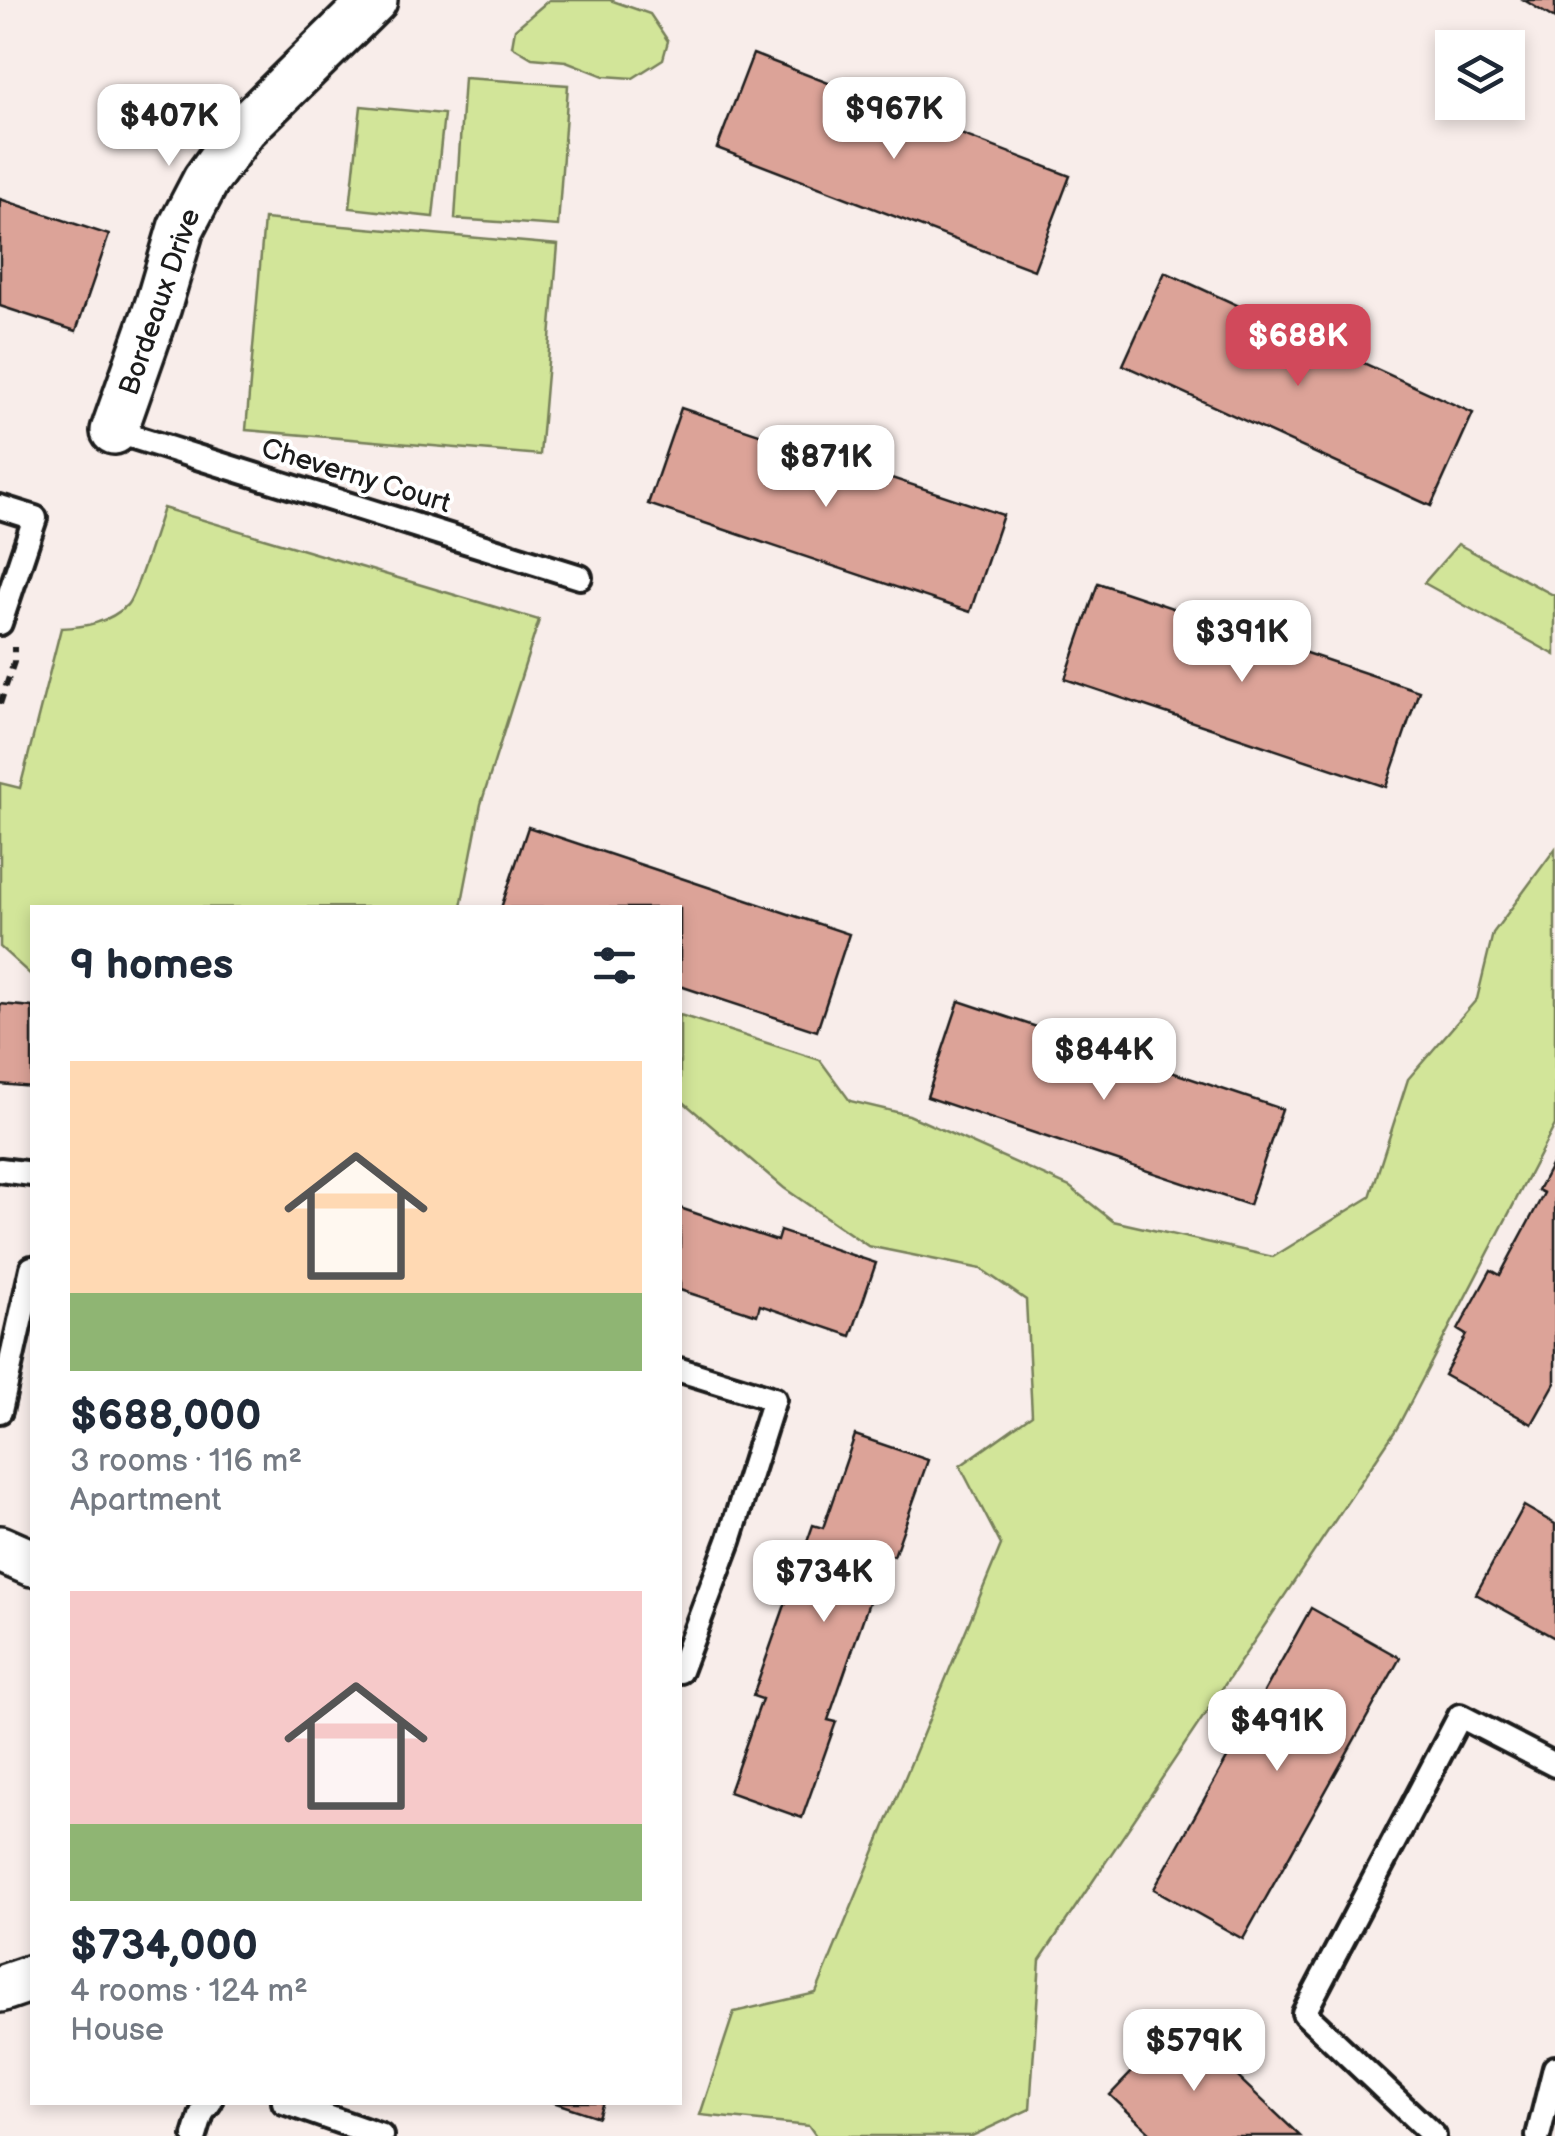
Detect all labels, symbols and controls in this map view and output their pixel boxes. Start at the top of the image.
map controls [1435,30,1525,120]
button: layers [1435,30,1525,120]
pin: $967K [824,77,964,162]
pin: $407K [99,84,239,169]
text: $967K [845,90,943,129]
text: $407K [119,97,219,136]
street label: Bordeaux Drive [113,204,207,400]
pin: $688K [1228,304,1368,389]
text: $688K [1248,317,1348,356]
pin: $871K [756,425,896,510]
street label: Cheverny Court [257,432,455,521]
text: $871K [779,438,873,477]
pin: $391K [1172,600,1312,685]
text: $391K [1195,613,1289,652]
icon: filters [587,938,642,993]
text: 9 homes [70,940,233,991]
pin: $844K [1034,1018,1174,1103]
text: $844K [1054,1031,1154,1070]
icon: home [266,1126,446,1306]
text: $688,000 [70,1391,261,1442]
text: 3 rooms · 116 m² [70,1442,302,1481]
text: Apartment [70,1481,221,1520]
pin: $734K [754,1540,894,1625]
text: $734K [775,1553,873,1592]
icon: home [266,1656,446,1836]
pin: $491K [1207,1689,1347,1774]
text: $491K [1230,1702,1324,1741]
text: $734,000 [70,1921,258,1972]
text: 4 rooms · 124 m² [70,1972,308,2011]
pin: $579K [1124,2009,1264,2094]
text: House [70,2011,164,2050]
text: $579K [1145,2022,1243,2061]

